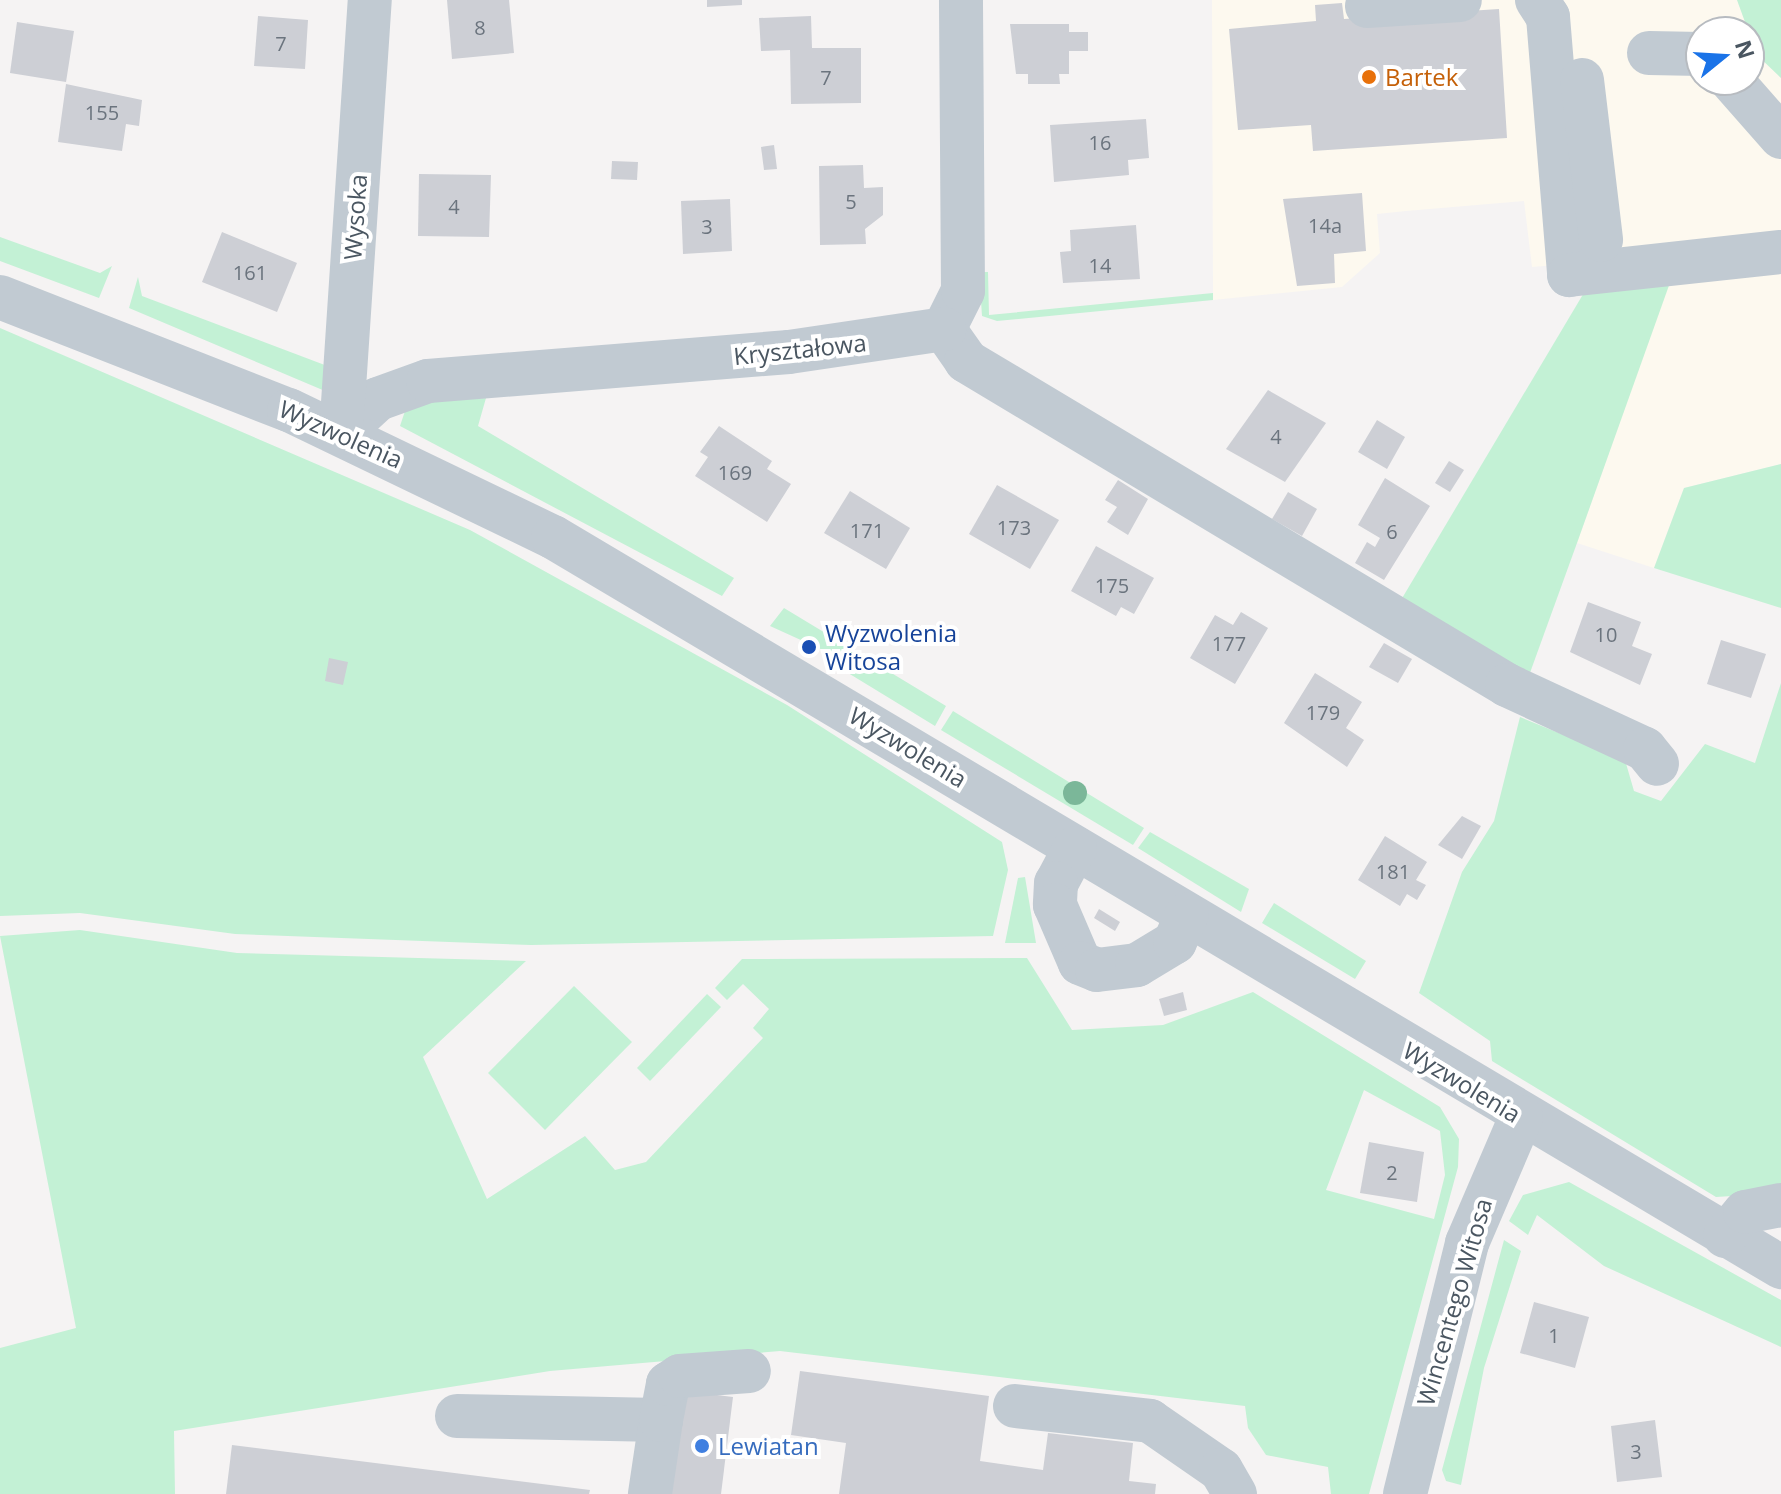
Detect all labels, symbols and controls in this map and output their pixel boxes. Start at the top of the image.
house number: 8 [474,15,486,39]
north arrow [1685,16,1765,96]
house number: 7 [275,31,287,55]
text: N [1729,36,1763,62]
place label: Bartek [1385,63,1458,91]
house number: 7 [820,65,832,89]
marker: Bartek [1360,68,1378,86]
house number: 155 [85,100,119,124]
house number: 16 [1089,130,1111,154]
street label: Wysoka [338,173,372,261]
house number: 5 [845,189,857,213]
house number: 4 [448,194,460,218]
house number: 14a [1308,213,1342,237]
house number: 3 [701,214,713,238]
house number: 14 [1089,253,1111,277]
house number: 161 [233,260,267,284]
street label: Kryształowa [732,328,868,370]
street label: Wyzwolenia [275,394,407,474]
house number: 4 [1270,424,1282,448]
house number: 169 [718,460,752,484]
house number: 173 [997,515,1031,539]
house number: 171 [850,518,884,542]
house number: 6 [1386,519,1398,543]
house number: 175 [1095,573,1129,597]
place label: Wyzwolenia Witosa [825,619,957,675]
house number: 10 [1595,622,1617,646]
house number: 177 [1212,631,1246,655]
marker: Wyzwolenia Witosa [800,638,818,656]
house number: 179 [1306,700,1340,724]
street label: Wyzwolenia [844,701,972,793]
house number: 181 [1376,859,1410,883]
street label: Wyzwolenia [1398,1036,1526,1128]
house number: 2 [1386,1160,1398,1184]
street label: Wincentego Witosa [1411,1195,1497,1409]
house number: 1 [1548,1323,1560,1347]
place label: Lewiatan [718,1432,819,1460]
marker: Lewiatan [693,1437,711,1455]
house number: 3 [1630,1439,1642,1463]

